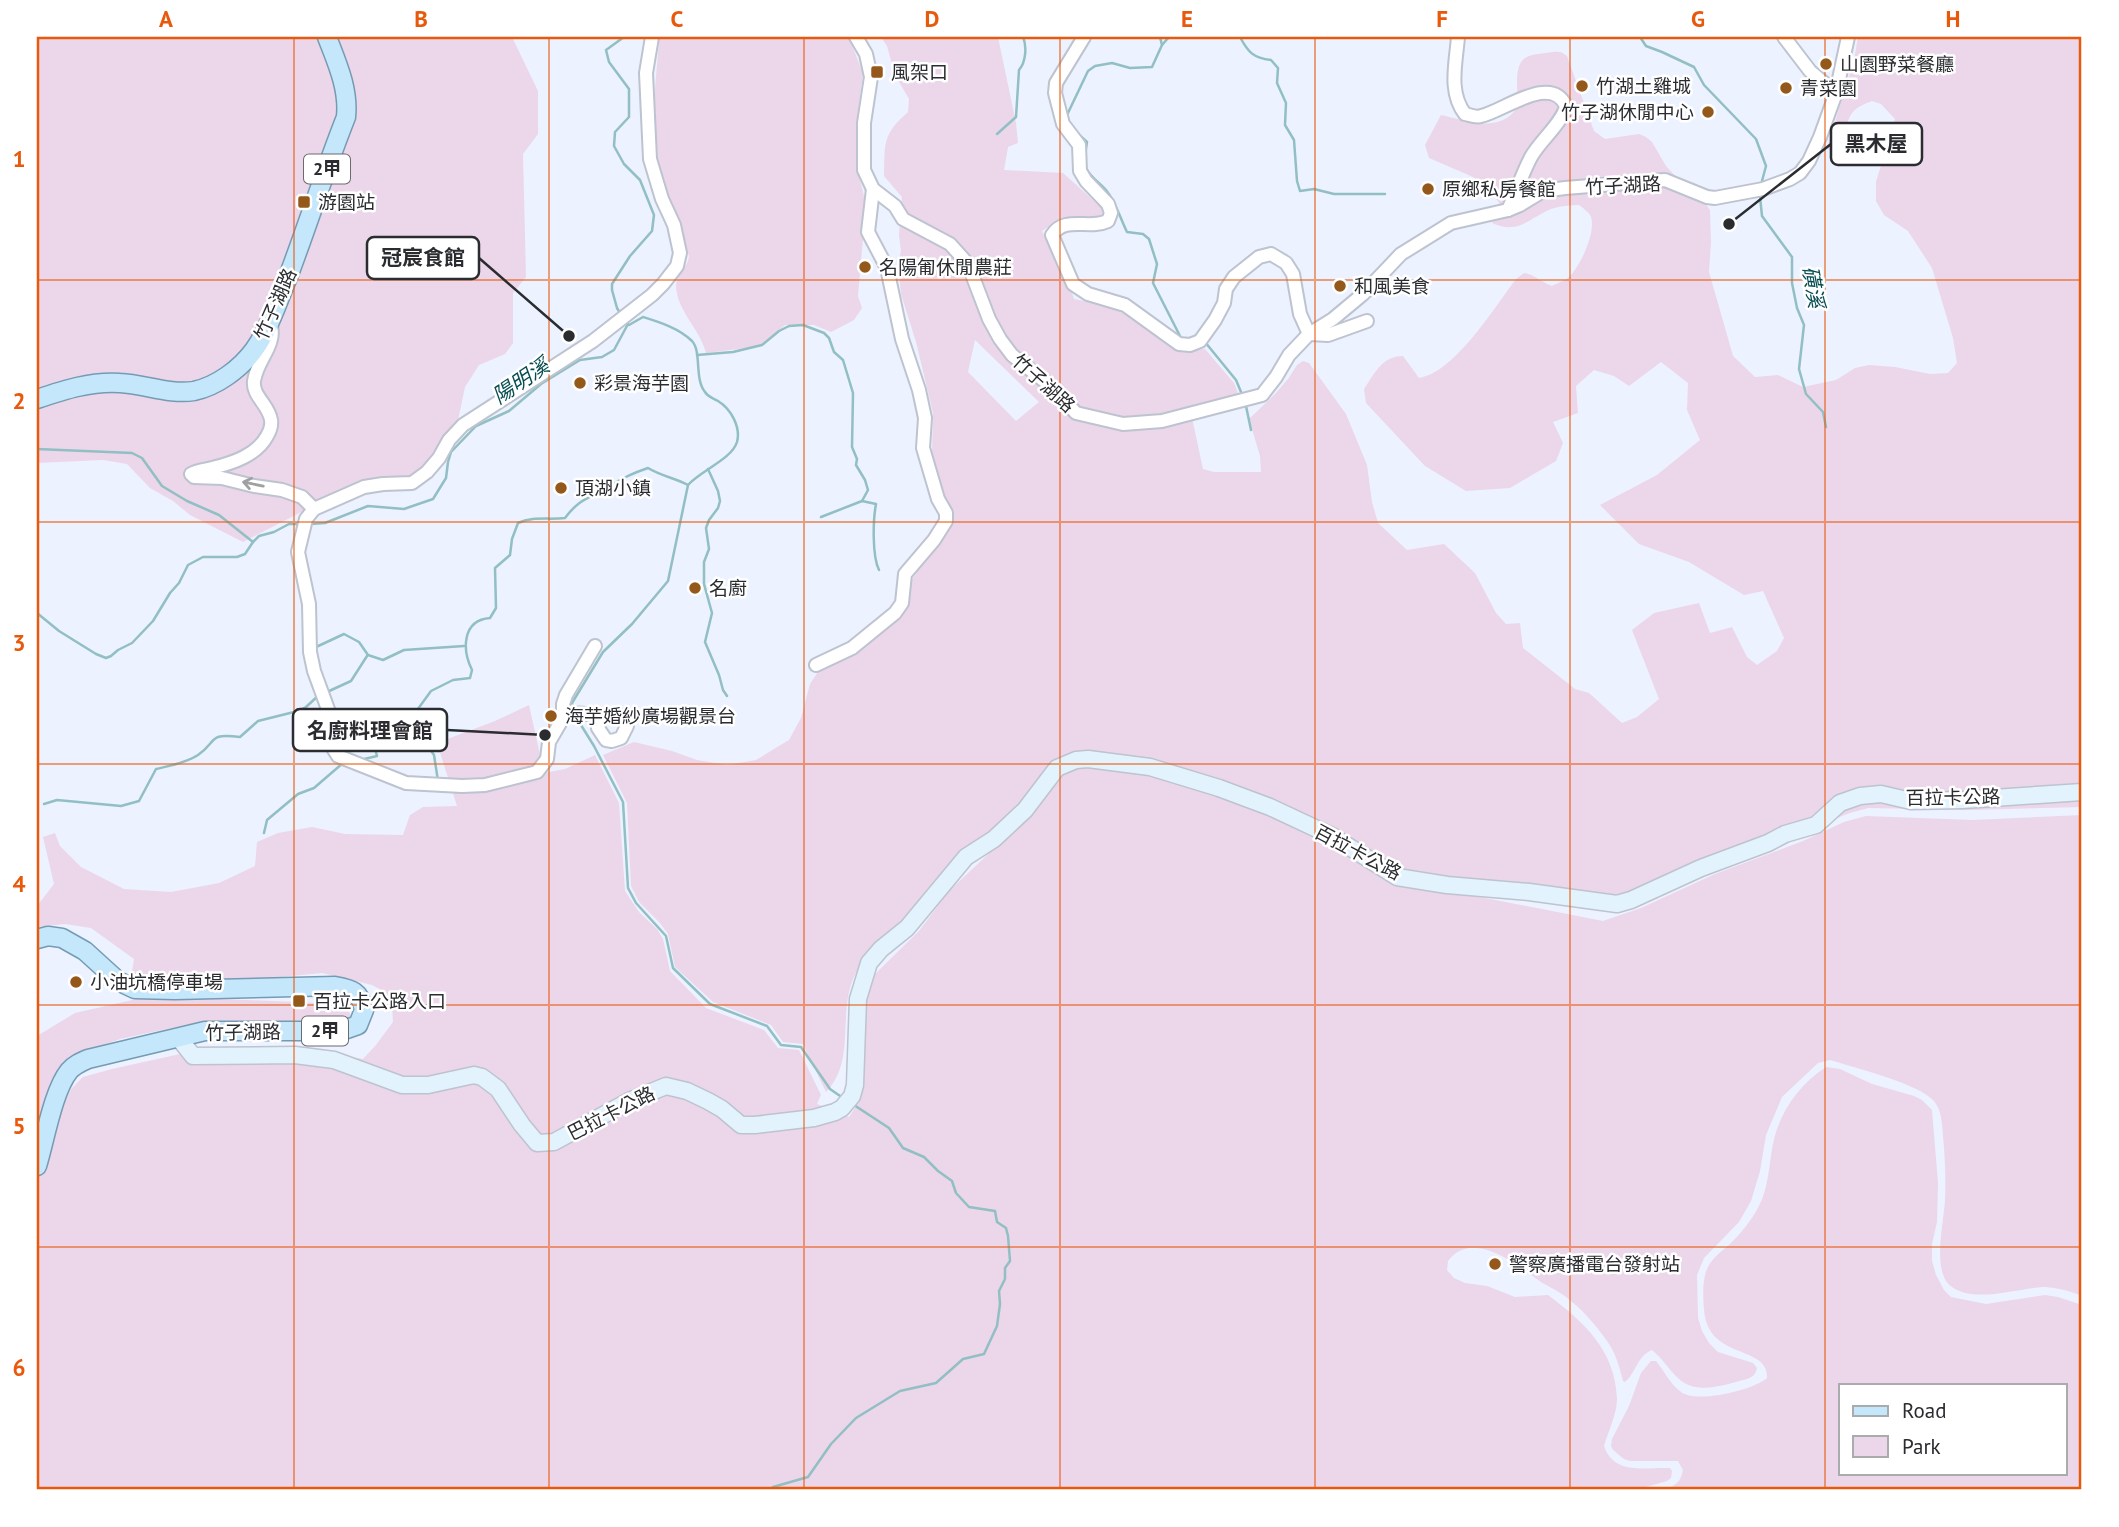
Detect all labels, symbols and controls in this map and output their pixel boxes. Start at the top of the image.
text: A [159,4,173,33]
text: B [414,4,428,33]
text: C [671,4,684,33]
text: D [925,4,939,33]
text: E [1181,4,1193,33]
text: F [1436,4,1448,33]
text: G [1691,4,1705,33]
text: H [1946,4,1960,33]
place label: 山園野菜餐廳 [1840,52,1954,76]
marker: 山園野菜餐廳 [1818,56,1834,72]
place label: 風架口 [891,60,948,84]
marker: 風架口 [869,64,885,80]
place label: 竹湖土雞城 [1596,74,1691,98]
place label: 青菜園 [1800,76,1857,100]
marker: 竹湖土雞城 [1574,78,1590,94]
marker: 青菜園 [1778,80,1794,96]
place label: 竹子湖休閒中心 [1561,100,1694,124]
marker: 竹子湖休閒中心 [1700,104,1716,120]
callout: 黑木屋 [1831,123,1922,165]
text: 黑木屋 [1845,130,1908,157]
text: 1 [12,144,26,173]
road number: 2甲 [304,154,350,184]
street label: 竹子湖路 [1584,171,1662,199]
place label: 原鄉私房餐館 [1442,177,1556,201]
marker: 原鄉私房餐館 [1420,181,1436,197]
place label: 游園站 [318,190,375,214]
marker: 游園站 [296,194,312,210]
callout: 冠宸食館 [367,237,479,279]
text: 冠宸食館 [381,244,465,271]
place label: 名陽匍休閒農莊 [879,255,1012,279]
marker: 名陽匍休閒農莊 [857,259,873,275]
street label: 竹子湖路 [249,264,301,344]
water label: 磺溪 [1797,264,1831,313]
place label: 和風美食 [1354,274,1430,298]
marker: 和風美食 [1332,278,1348,294]
street label: 竹子湖路 [1008,349,1080,417]
water label: 陽明溪 [487,350,557,409]
place label: 彩景海芋園 [594,371,689,395]
marker: 彩景海芋園 [572,375,588,391]
text: 2 [12,386,26,415]
place label: 頂湖小鎮 [575,476,651,500]
one-way arrow [242,477,264,490]
marker: 頂湖小鎮 [553,480,569,496]
place label: 名廚 [709,576,747,600]
marker: 名廚 [687,580,703,596]
text: 3 [12,628,26,657]
place label: 海芋婚紗廣場觀景台 [565,704,736,728]
marker: 海芋婚紗廣場觀景台 [543,708,559,724]
callout: 名廚料理會館 [293,709,447,751]
text: 名廚料理會館 [307,717,433,744]
street label: 百拉卡公路 [1905,784,2001,810]
street label: 百拉卡公路 [1310,819,1406,885]
text: 4 [12,869,26,898]
place label: 小油坑橋停車場 [90,970,223,994]
marker: 小油坑橋停車場 [68,974,84,990]
place label: 百拉卡公路入口 [313,989,446,1013]
marker: 百拉卡公路入口 [291,993,307,1009]
road number: 2甲 [302,1016,348,1046]
street label: 竹子湖路 [205,1019,281,1045]
street label: 巴拉卡公路 [563,1081,659,1145]
text: 5 [12,1111,26,1140]
place label: 警察廣播電台發射站 [1509,1252,1680,1276]
marker: 警察廣播電台發射站 [1487,1256,1503,1272]
text: 6 [12,1353,26,1382]
legend [1839,1384,2066,1474]
text: Road [1902,1397,1946,1424]
text: Park [1902,1433,1941,1460]

